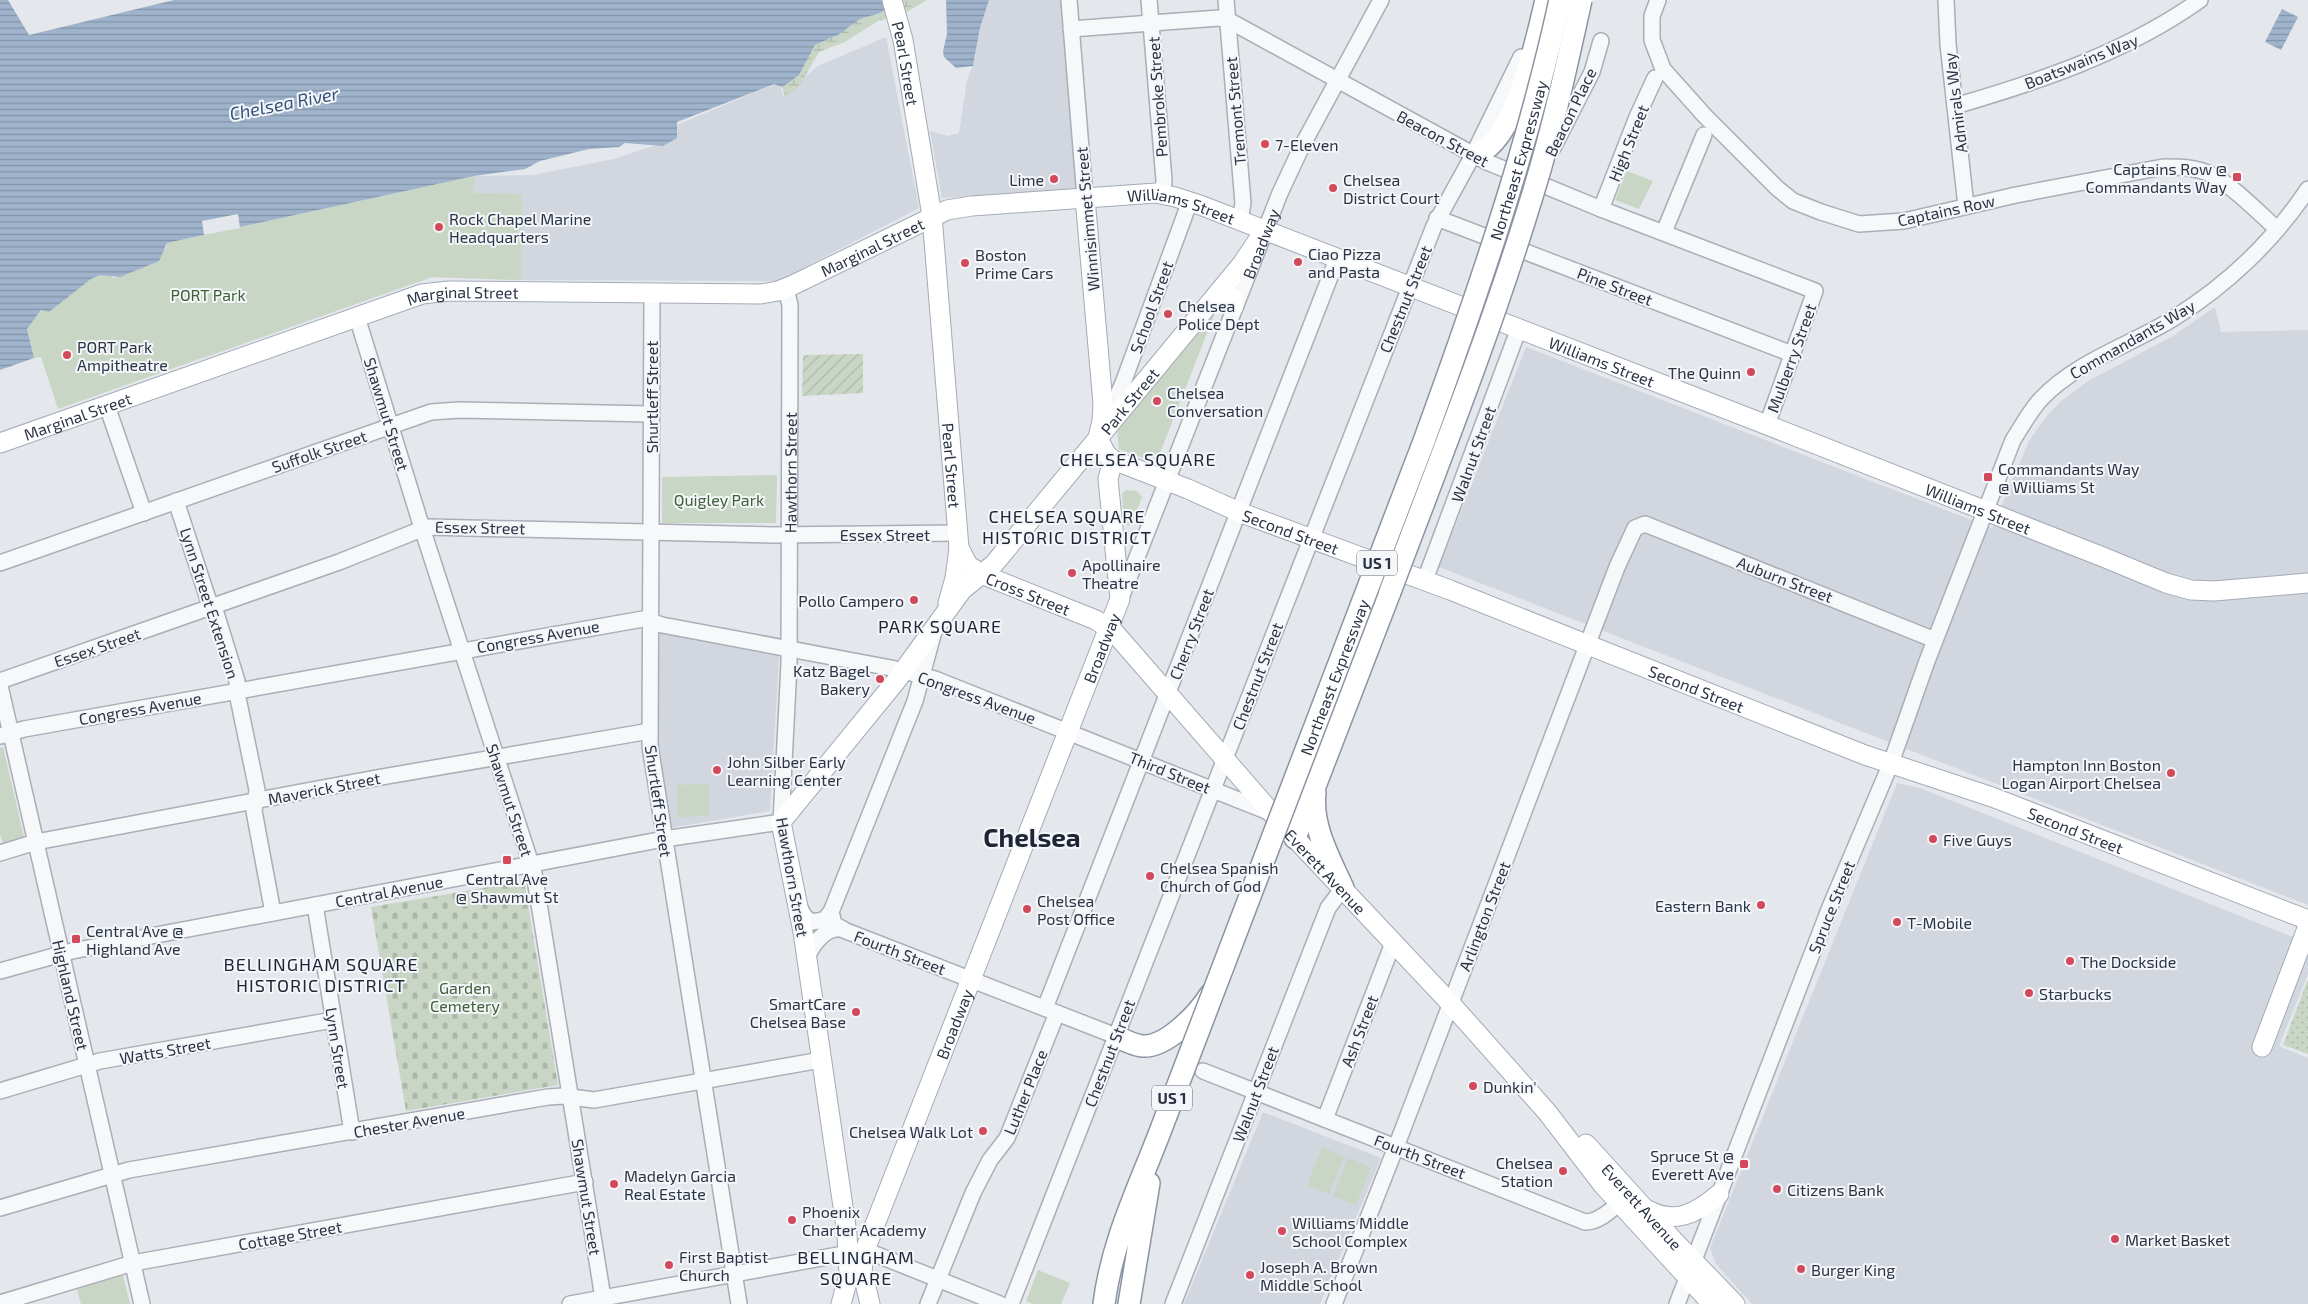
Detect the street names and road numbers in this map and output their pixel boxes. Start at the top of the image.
street label: Pearl Street [889,19,923,107]
street label: Boatswains Way [2021,29,2141,92]
street label: Pembroke Street [1143,36,1171,158]
street label: Admirals Way [1939,51,1971,154]
street label: Tremont Street [1221,56,1249,166]
street label: Beacon Place [1540,65,1600,159]
street label: Northeast Expressway [1485,77,1550,242]
street label: High Street [1604,102,1652,184]
street label: Beacon Street [1394,106,1492,170]
street label: Winnisimmet Street [1071,146,1103,292]
street label: Williams Street [1126,184,1238,227]
street label: Captains Row [1896,190,1996,230]
street label: Broadway [1238,205,1283,281]
street label: Marginal Street [817,213,927,280]
street label: Chestnut Street [1375,243,1435,355]
street label: School Street [1126,258,1176,356]
street label: Pine Street [1575,263,1655,309]
street label: Marginal Street [404,281,519,308]
street label: Commandants Way [2066,295,2198,383]
street label: Mulberry Street [1762,301,1820,415]
street label: Williams Street [1546,332,1657,390]
street label: Shurtleff Street [642,341,661,453]
street label: Shawmut Street [361,355,413,473]
street label: Park Street [1096,364,1162,438]
street label: Marginal Street [21,388,134,443]
street label: Walnut Street [1447,403,1499,505]
street label: Hawthorn Street [780,412,799,533]
street label: Pearl Street [939,422,965,509]
street label: Suffolk Street [269,426,369,476]
street label: Williams Street [1923,479,2034,537]
street label: Second Street [1240,505,1341,558]
street label: Essex Street [435,517,525,537]
street label: Lynn Street Extension [177,525,243,681]
street label: Essex Street [840,525,930,544]
road number: US 1 [1357,550,1397,576]
street label: Auburn Street [1734,552,1836,606]
street label: Cross Street [984,568,1073,618]
street label: Cherry Street [1165,586,1217,682]
street label: Northeast Expressway [1295,596,1372,758]
street label: Broadway [1079,609,1123,685]
street label: Congress Avenue [475,616,601,656]
street label: Chestnut Street [1228,619,1286,733]
street label: Essex Street [51,623,143,671]
street label: Second Street [1646,661,1747,715]
street label: Congress Avenue [915,667,1039,727]
street label: Congress Avenue [77,688,203,728]
street label: Shawmut Street [483,741,537,859]
street label: Shurtleff Street [642,744,676,858]
street label: Third Street [1127,747,1213,797]
street label: Maverick Street [266,768,382,808]
street label: Second Street [2025,802,2126,857]
street label: Hawthorn Street [773,816,813,938]
street label: Everett Avenue [1281,825,1370,918]
street label: Spruce Street [1804,858,1858,956]
street label: Arlington Street [1454,859,1514,973]
street label: Central Avenue [333,871,445,911]
street label: Fourth Street [852,926,948,978]
street label: Highland Street [49,938,93,1052]
street label: Broadway [931,986,976,1062]
street label: Ash Street [1337,992,1381,1070]
street label: Chestnut Street [1080,996,1138,1110]
street label: Lynn Street [322,1006,354,1090]
street label: Watts Street [118,1033,212,1067]
street label: Walnut Street [1228,1043,1282,1145]
street label: Luther Place [999,1047,1051,1137]
road number: US 1 [1152,1086,1192,1110]
street label: Chester Avenue [352,1103,466,1141]
street label: Fourth Street [1372,1130,1468,1182]
street label: Shawmut Street [568,1137,606,1257]
street label: Everett Avenue [1598,1159,1686,1253]
street label: Cottage Street [237,1217,343,1253]

